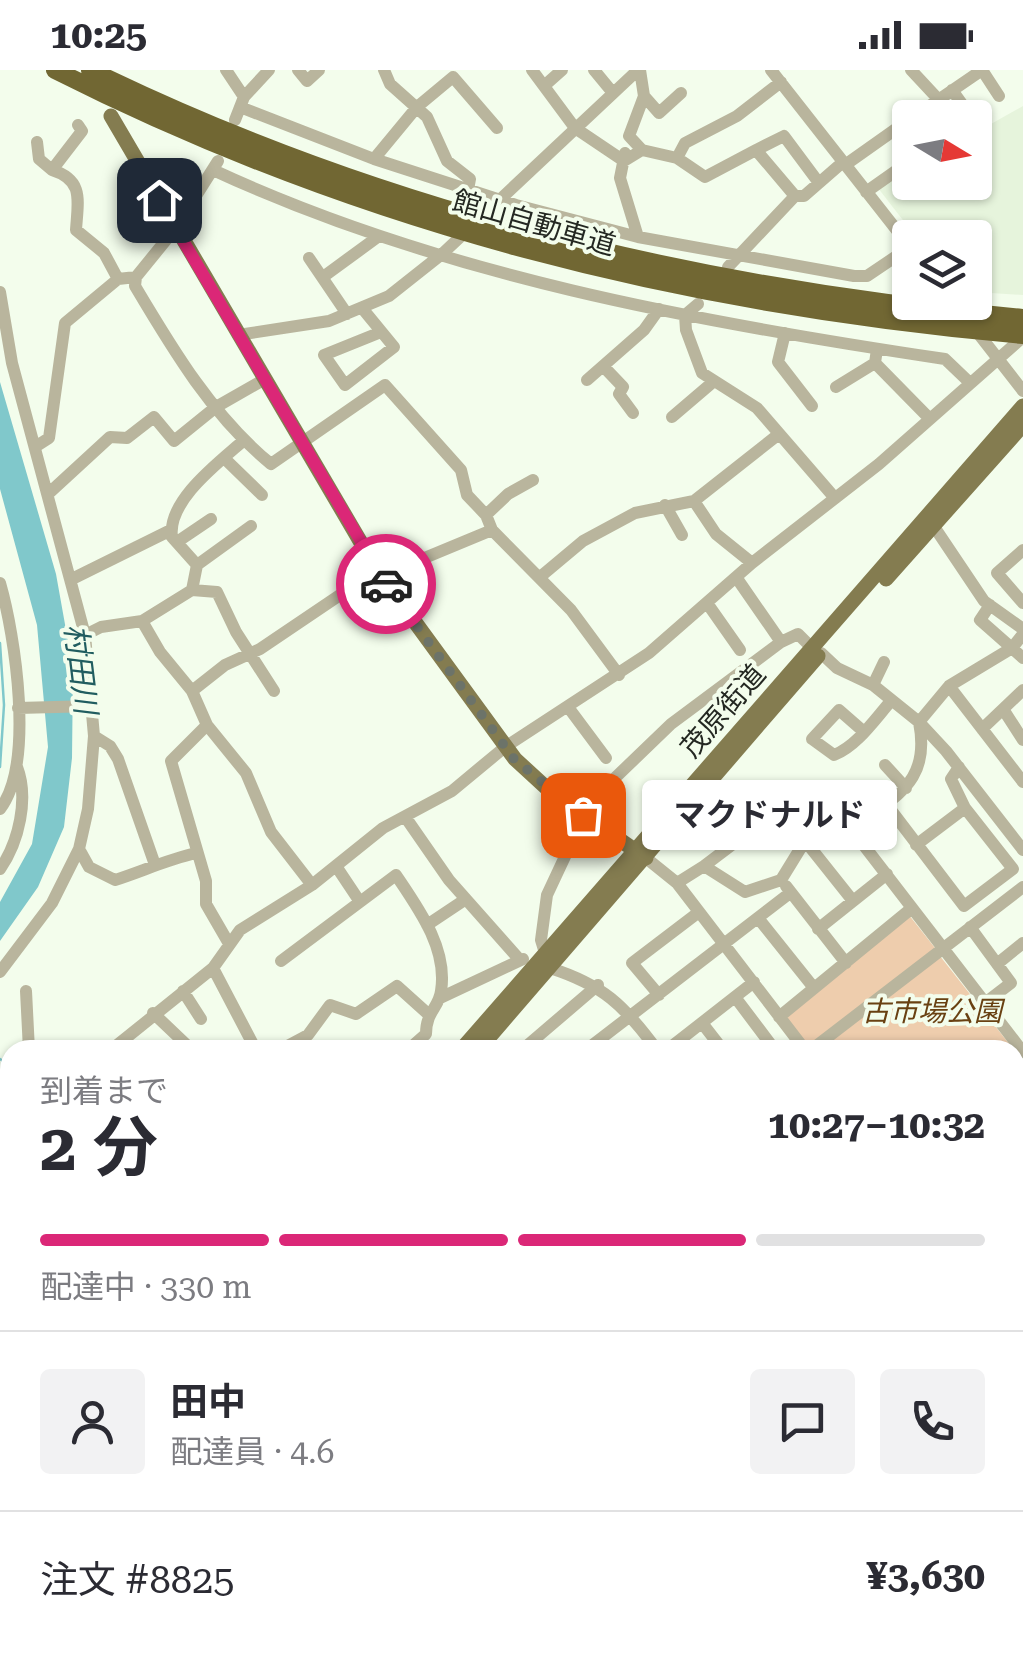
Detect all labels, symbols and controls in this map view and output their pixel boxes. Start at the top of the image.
text: 10:25 [50,13,147,57]
north arrow [892,100,992,200]
map controls [892,100,992,320]
pin [117,158,202,243]
icon: home [132,173,187,228]
street label: 館山自動車道 [449,184,619,262]
button: layers [892,220,992,320]
courier [336,534,436,634]
icon: car [359,557,414,612]
water label: 村田川 [58,622,104,719]
street label: 茂原街道 [674,658,772,764]
pin [541,773,626,858]
callout: マクドナルド [643,780,898,850]
icon: bag [556,788,611,843]
text: マクドナルド [673,796,866,834]
park label: 古市場公園 [862,995,1006,1028]
text: 到着まで [40,1072,168,1110]
text: 10:27–10:32 [768,1103,985,1147]
text: 2 分 [40,1110,158,1186]
text: 配達中 · 330 m [40,1268,251,1306]
button: person [40,1369,145,1474]
button: chat [750,1369,855,1474]
button: phone [880,1369,985,1474]
text: 田中 [170,1380,246,1424]
text: 配達員 · 4.6 [170,1433,334,1471]
text: ¥3,630 [866,1554,985,1598]
text: 注文 #8825 [40,1558,235,1602]

